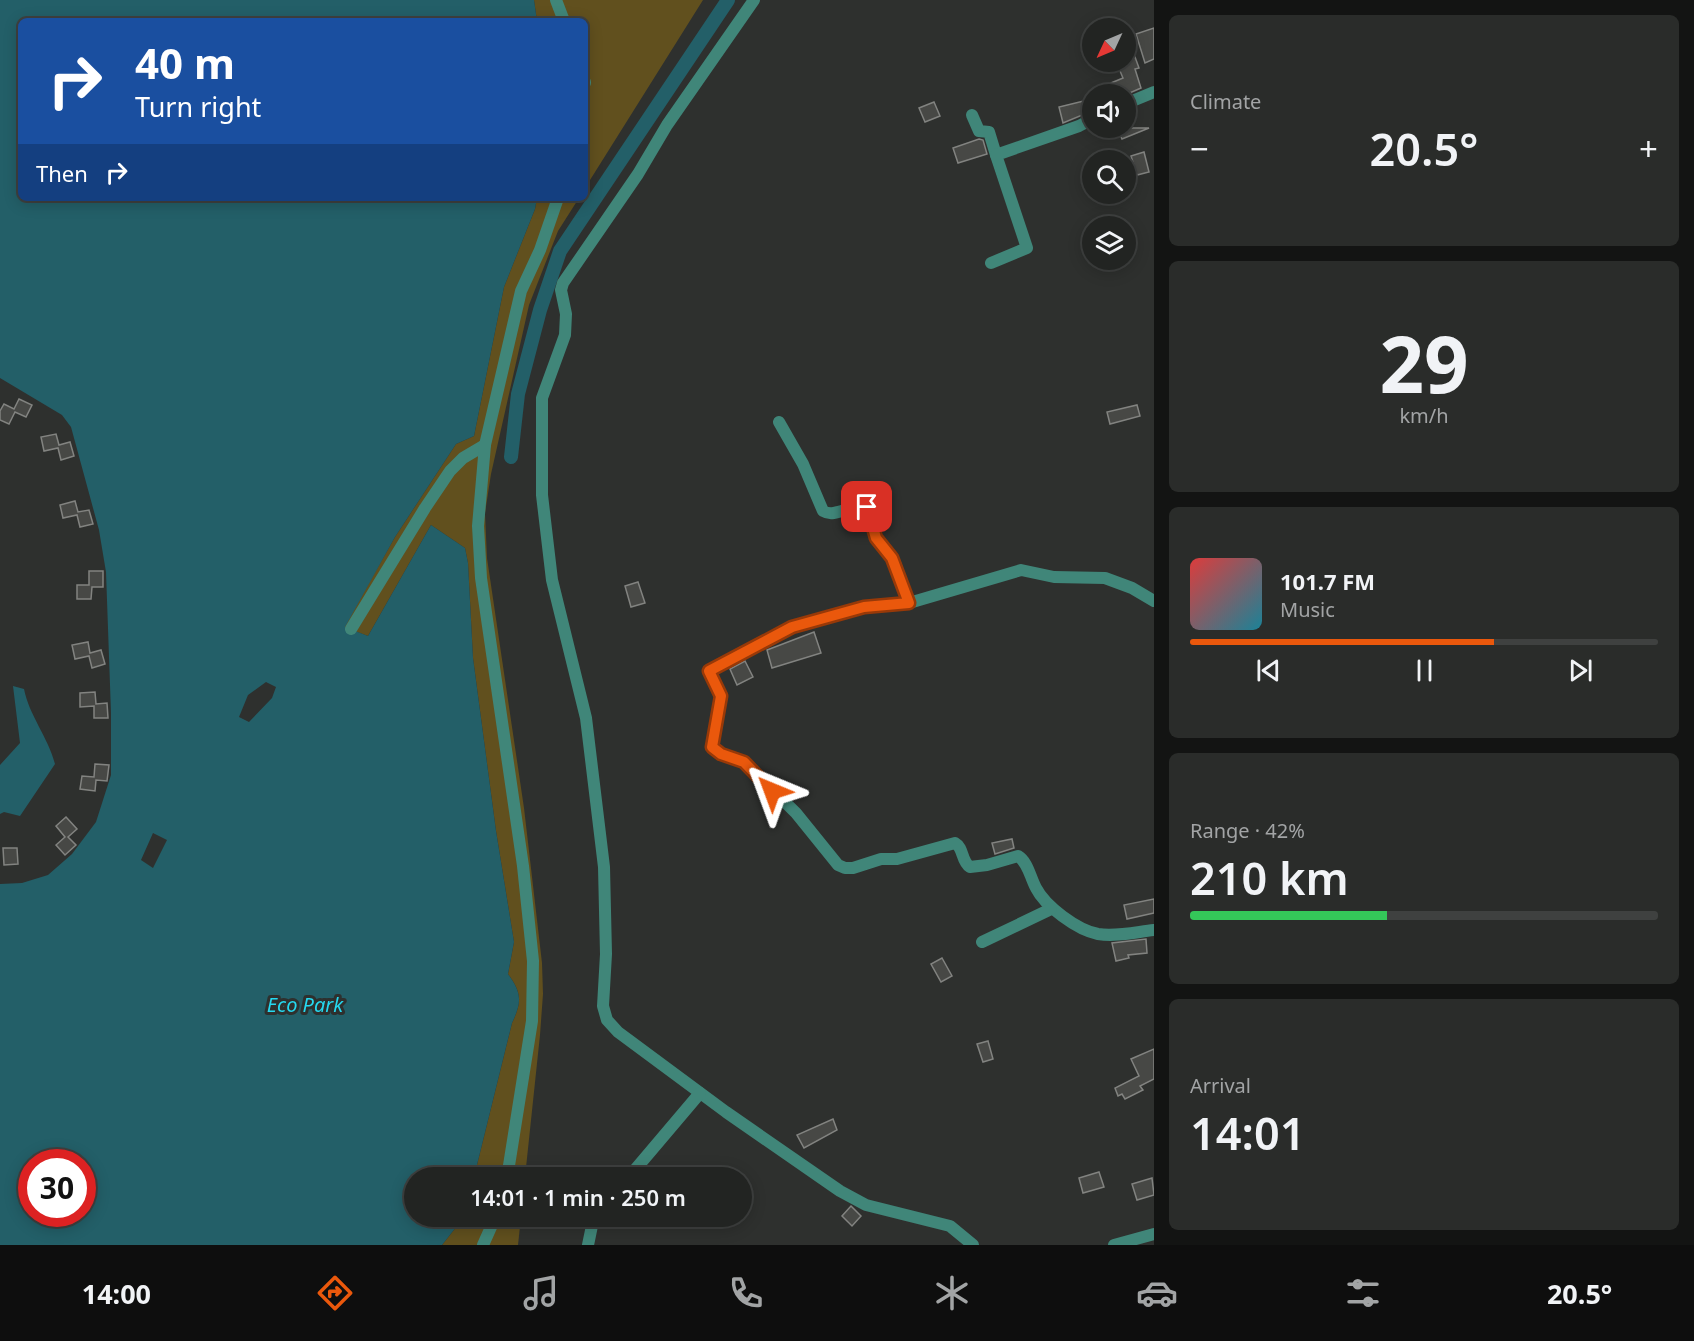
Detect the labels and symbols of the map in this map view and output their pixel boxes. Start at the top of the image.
north arrow [1082,18,1136,72]
pin [841,481,892,532]
position arrow [740,759,804,823]
water label: Eco Park [267,991,344,1018]
speed limit sign: 30 [18,1149,96,1227]

